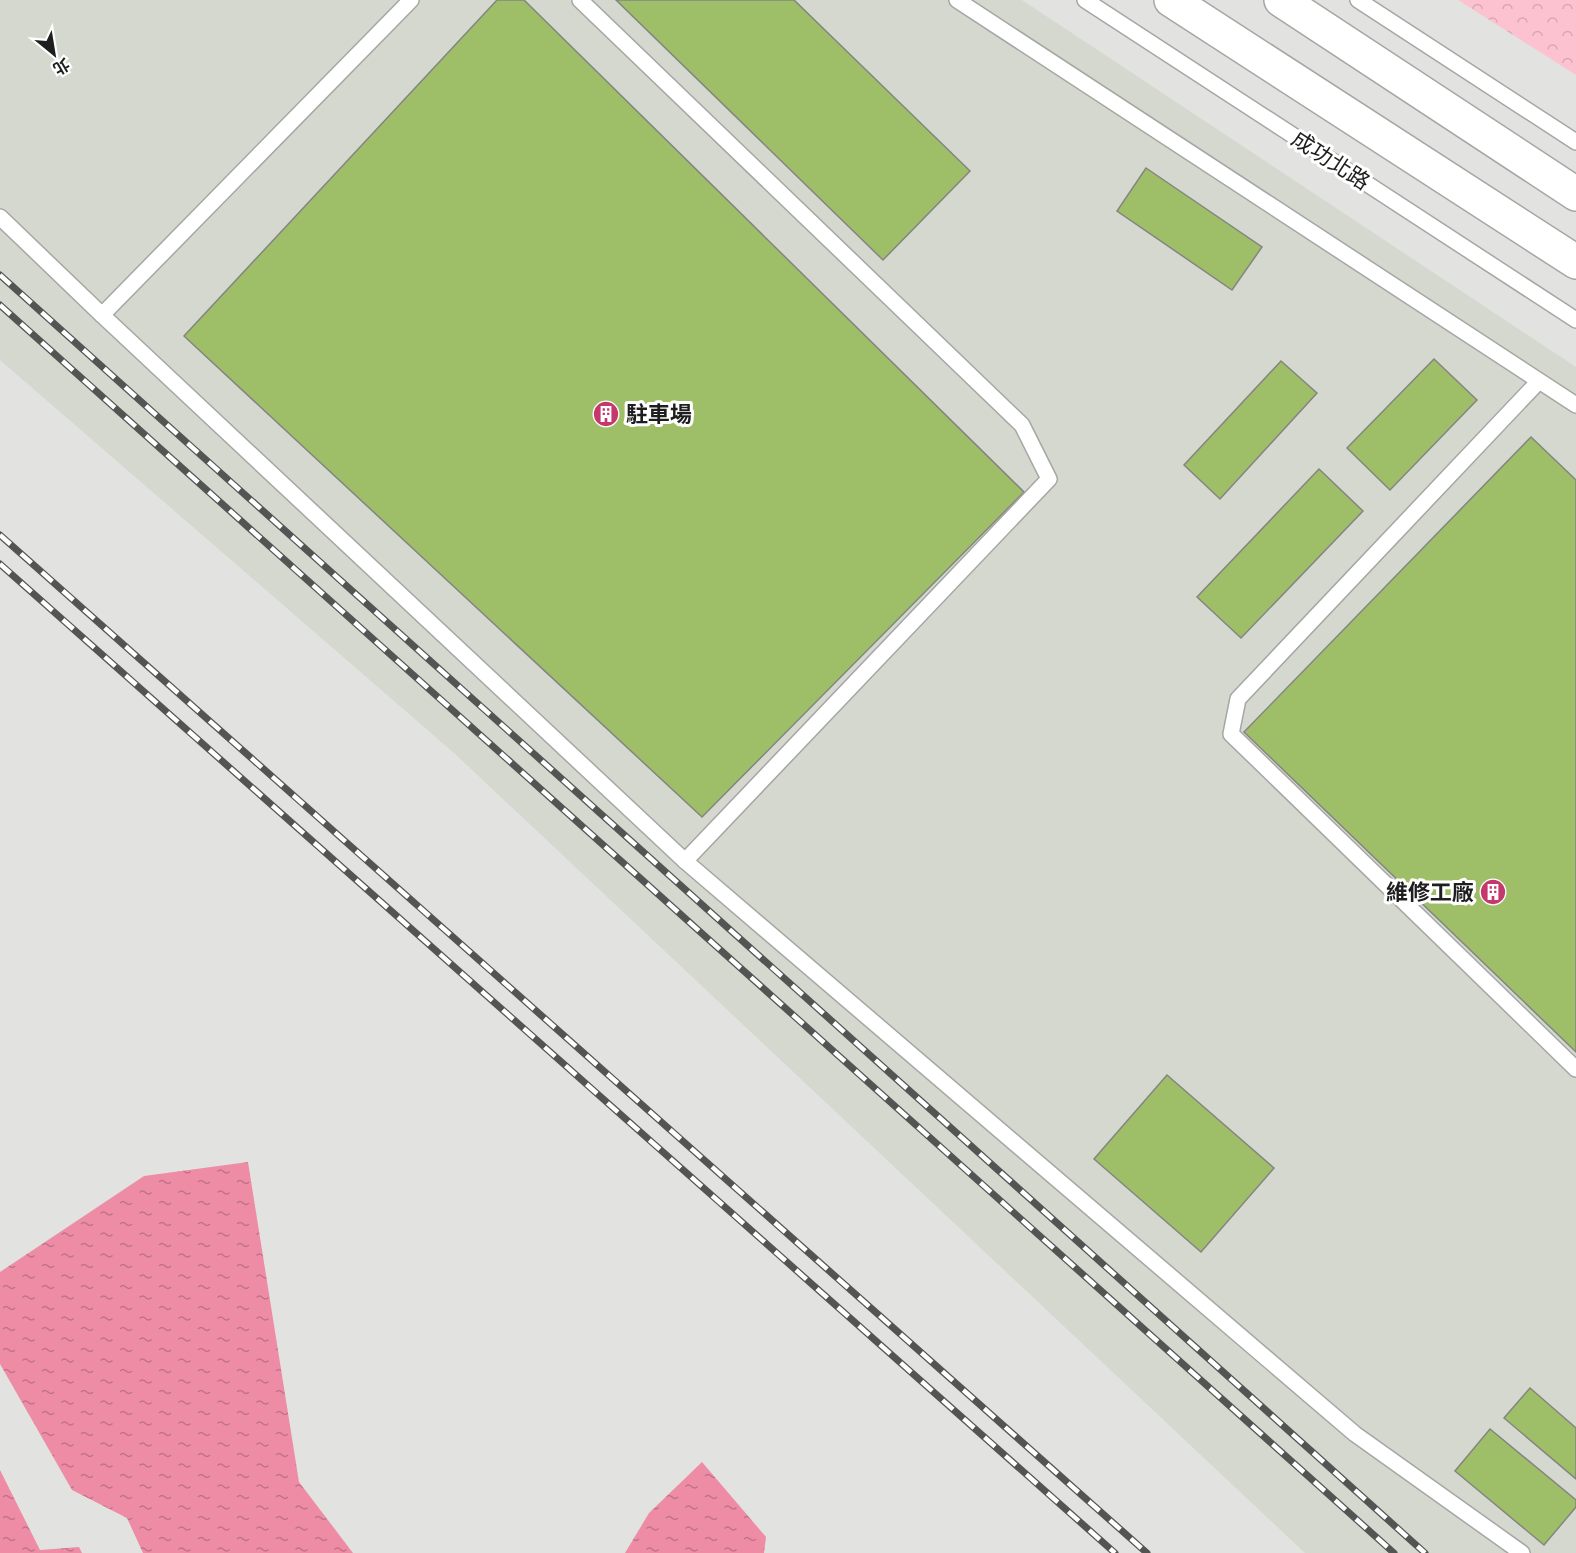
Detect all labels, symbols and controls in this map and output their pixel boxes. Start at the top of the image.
north arrow [24,24,84,84]
text: 北 [50,54,73,80]
street label: 成功北路 [1286,124,1376,196]
building icon: 駐車場 [591,399,621,429]
place label: 駐車場 [626,400,692,428]
building icon: 維修工廠 [1478,877,1508,907]
place label: 維修工廠 [1386,878,1474,906]

